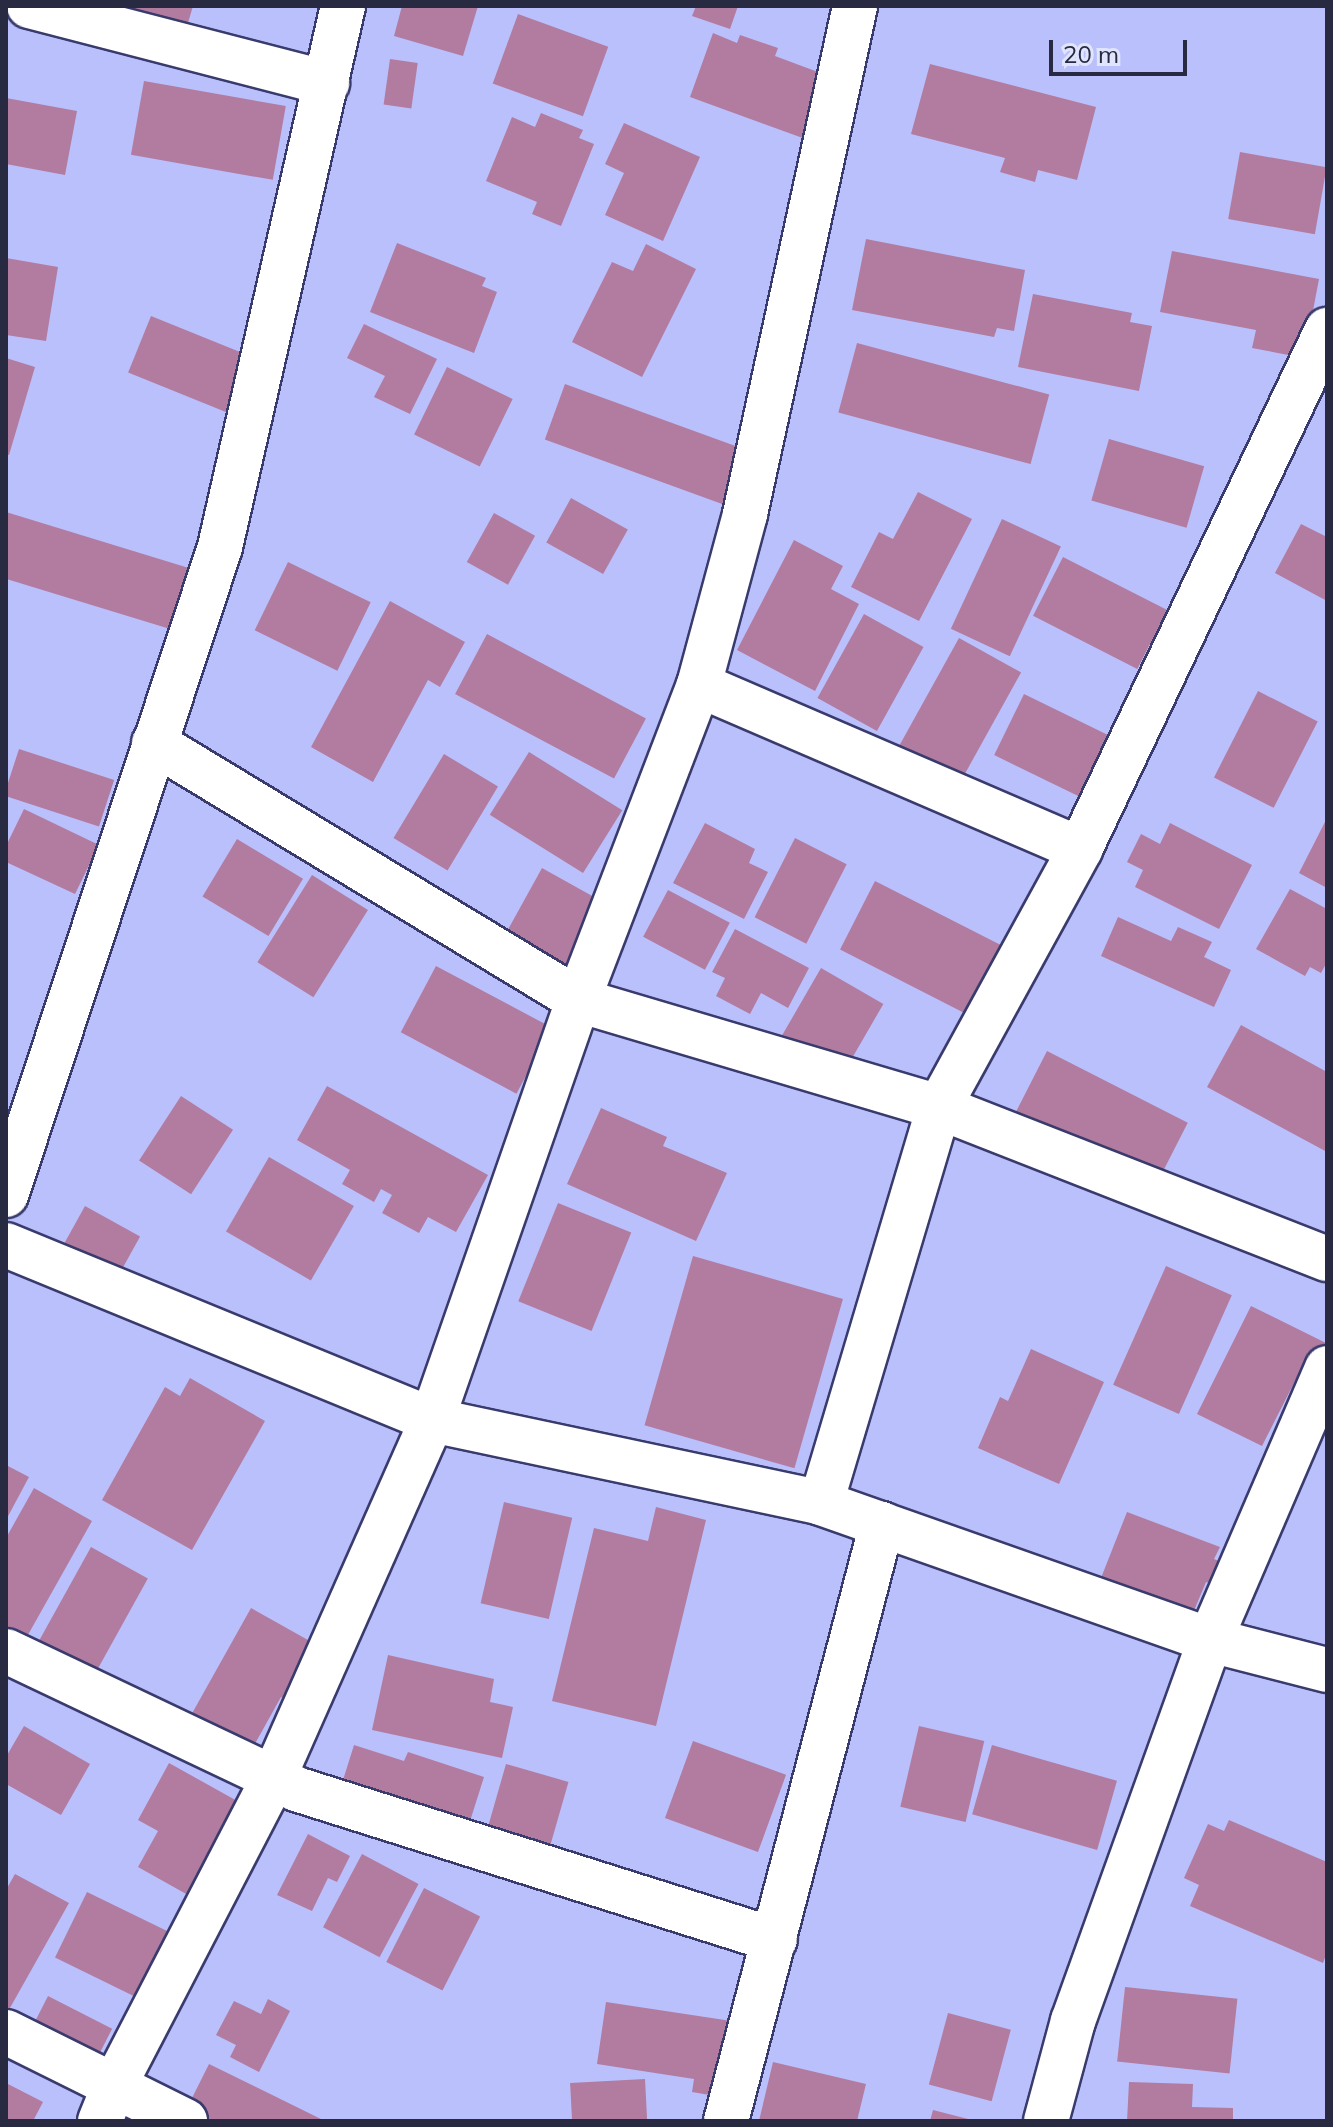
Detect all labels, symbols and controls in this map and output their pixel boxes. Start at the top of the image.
scale bar [1053,24,1191,74]
text: 20 m [1063,39,1119,69]

